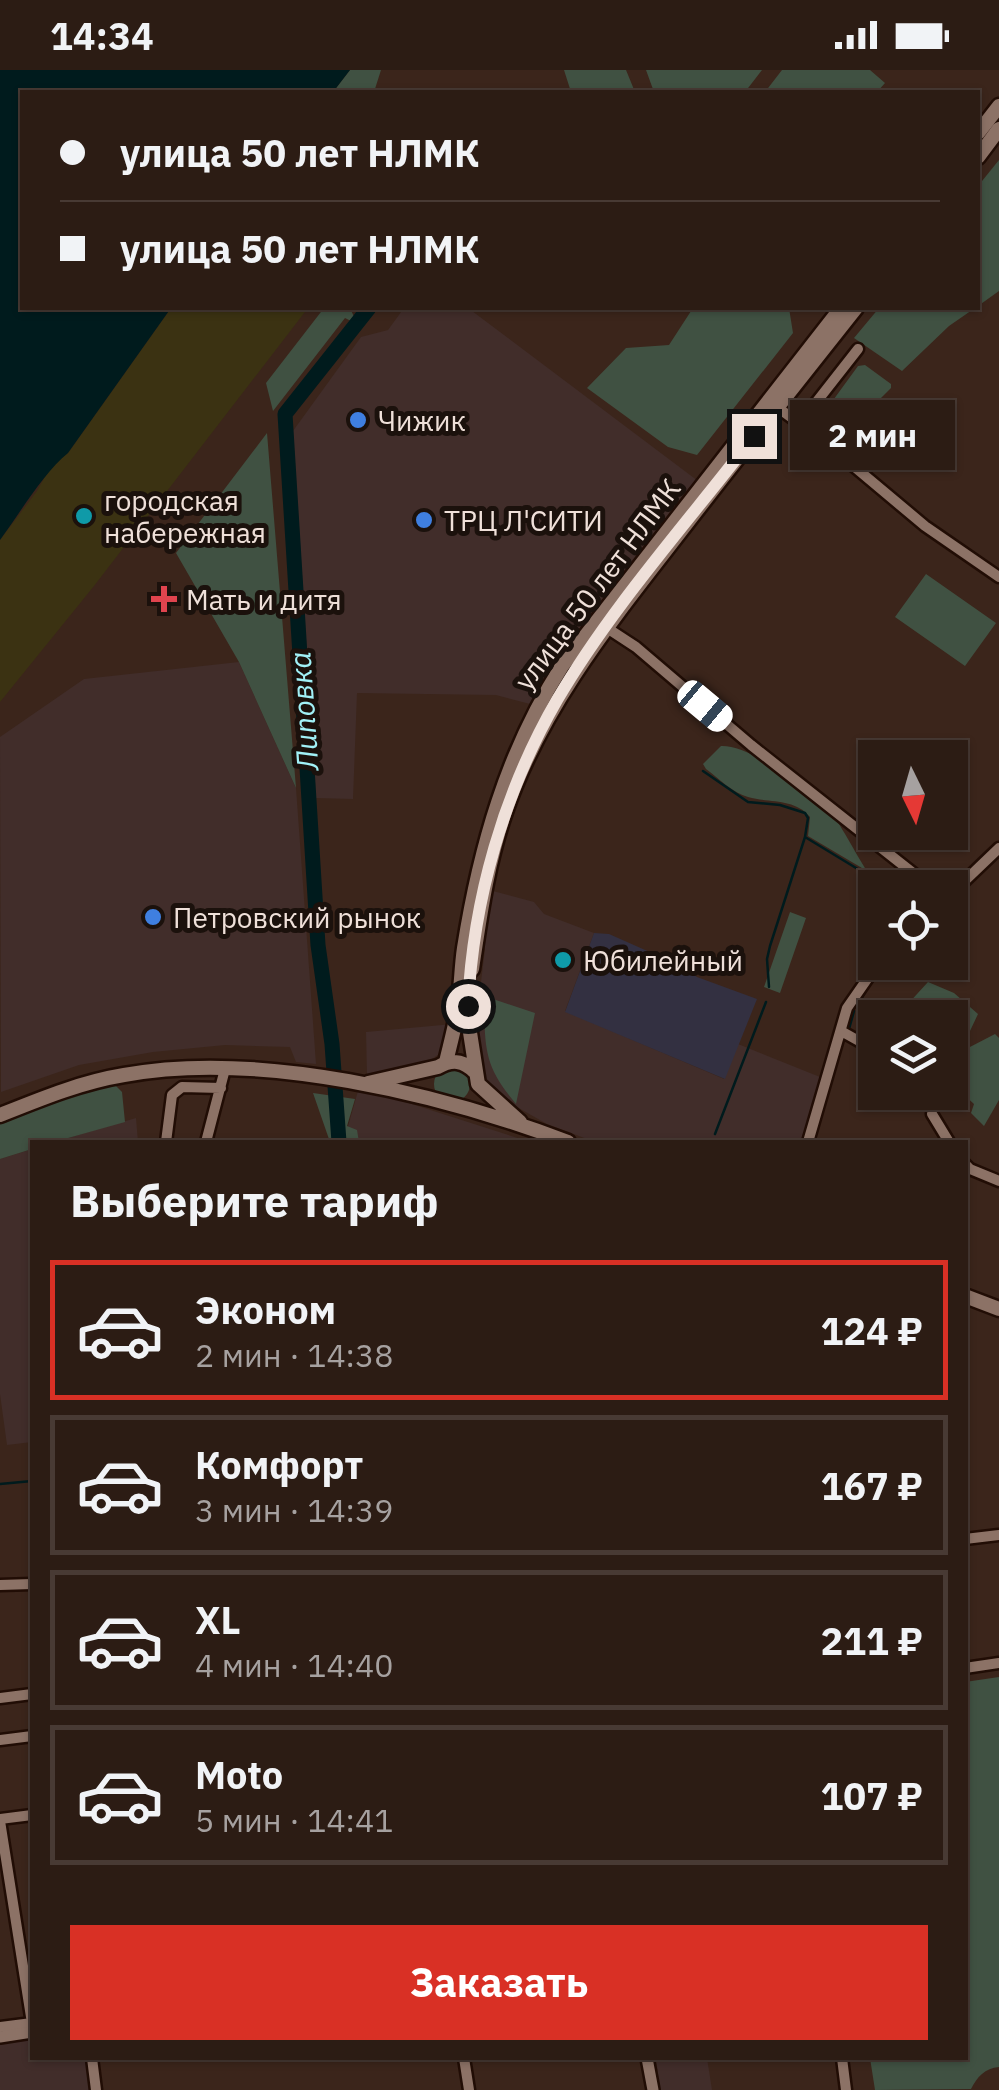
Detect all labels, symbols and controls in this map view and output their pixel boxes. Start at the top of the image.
text: 14:34 [50,11,154,60]
text: улица 50 лет НЛМК [120,128,480,177]
text: улица 50 лет НЛМК [120,224,480,273]
callout: 2 мин [789,401,954,471]
place label: Чижик [378,402,466,439]
marker: Чижик [347,409,369,431]
route end [732,414,777,459]
text: 2 мин [828,414,917,456]
street label: улица 50 лет НЛМК [505,471,689,697]
place label: городская набережная [104,482,266,551]
place label: ТРЦ Л'СИТИ [444,502,603,539]
marker: городская набережная [73,505,95,527]
marker: ТРЦ Л'СИТИ [413,509,435,531]
place label: Мать и дитя [186,581,342,618]
marker: Мать и дитя [151,586,177,612]
water label: Липовка [279,650,327,774]
car [672,675,738,737]
north arrow [858,740,968,850]
map controls [858,740,968,1110]
button: locate [858,870,968,980]
place label: Петровский рынок [173,899,421,936]
marker: Петровский рынок [142,906,164,928]
place label: Юбилейный [583,942,743,979]
marker: Юбилейный [552,949,574,971]
route start [446,984,491,1029]
button: layers [858,1000,968,1110]
text: Выберите тариф [70,1171,439,1229]
icon: car [75,1285,165,1375]
text: Эконом [195,1285,336,1334]
text: 124 ₽ [821,1306,923,1355]
text: 2 мин · 14:38 [195,1334,393,1376]
icon: car [75,1440,165,1530]
text: Комфорт [195,1440,363,1489]
text: 167 ₽ [821,1461,923,1510]
text: 3 мин · 14:39 [195,1489,393,1531]
icon: car [75,1595,165,1685]
text: XL [195,1595,241,1644]
text: 211 ₽ [821,1616,923,1665]
text: 4 мин · 14:40 [195,1644,393,1686]
icon: car [75,1750,165,1840]
text: Moto [195,1750,283,1799]
text: 107 ₽ [821,1771,923,1820]
text: 5 мин · 14:41 [195,1799,393,1841]
button: Заказать [70,1925,928,2040]

